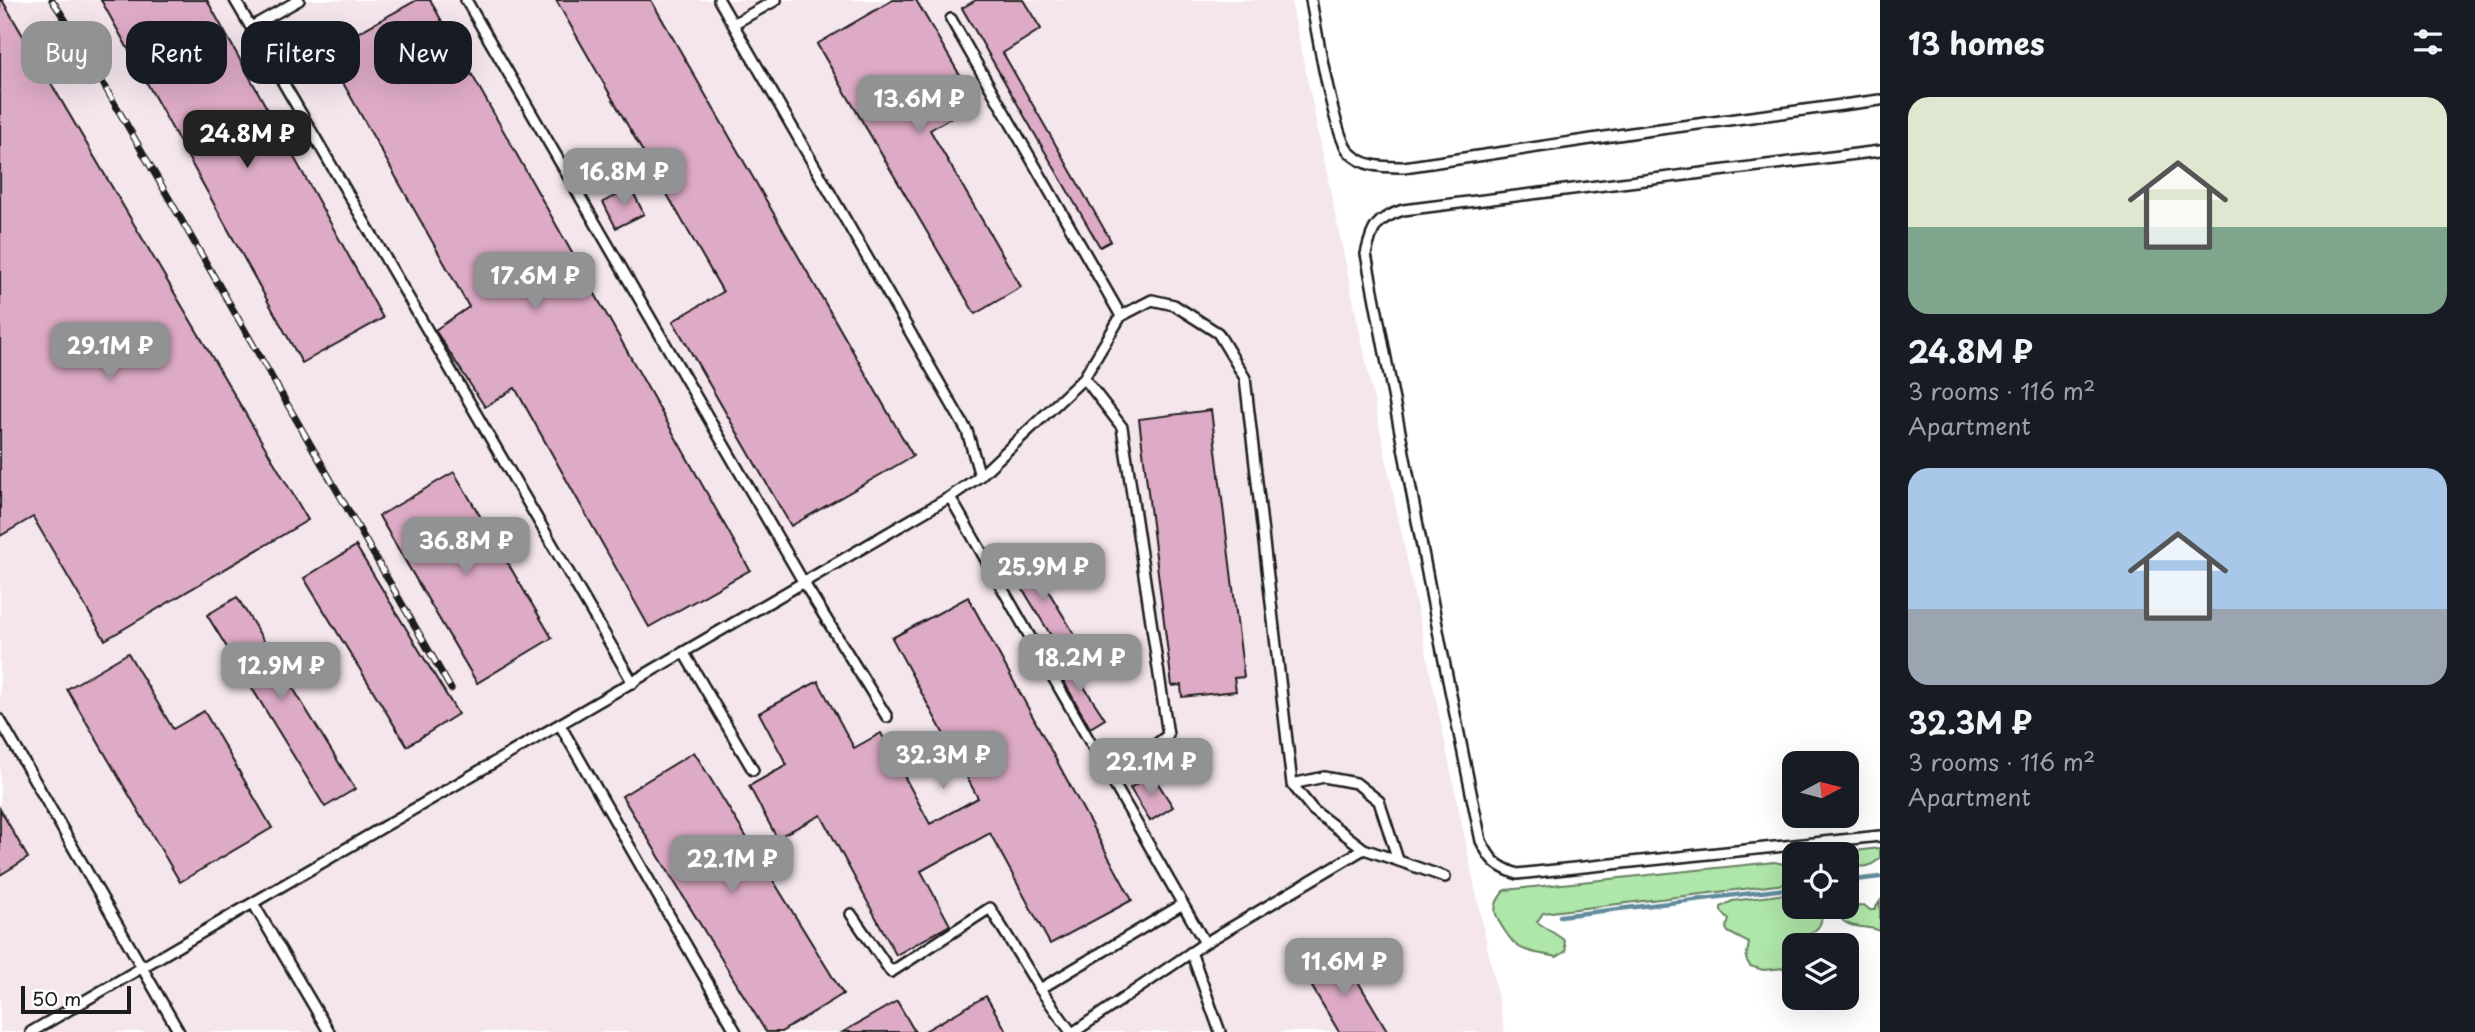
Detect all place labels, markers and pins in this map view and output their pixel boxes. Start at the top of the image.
pin: 13.6M ₽ [854,76,984,135]
pin: 24.8M ₽ [182,110,312,170]
pin: 16.8M ₽ [559,148,689,208]
pin: 17.6M ₽ [470,252,600,312]
pin: 29.1M ₽ [45,322,175,382]
pin: 36.8M ₽ [401,518,531,577]
pin: 25.9M ₽ [978,544,1108,603]
pin: 18.2M ₽ [1015,634,1145,694]
pin: 12.9M ₽ [216,642,346,702]
pin: 32.3M ₽ [878,732,1008,791]
pin: 22.1M ₽ [1086,738,1216,798]
pin: 22.1M ₽ [667,836,797,895]
pin: 11.6M ₽ [1279,939,1409,998]

